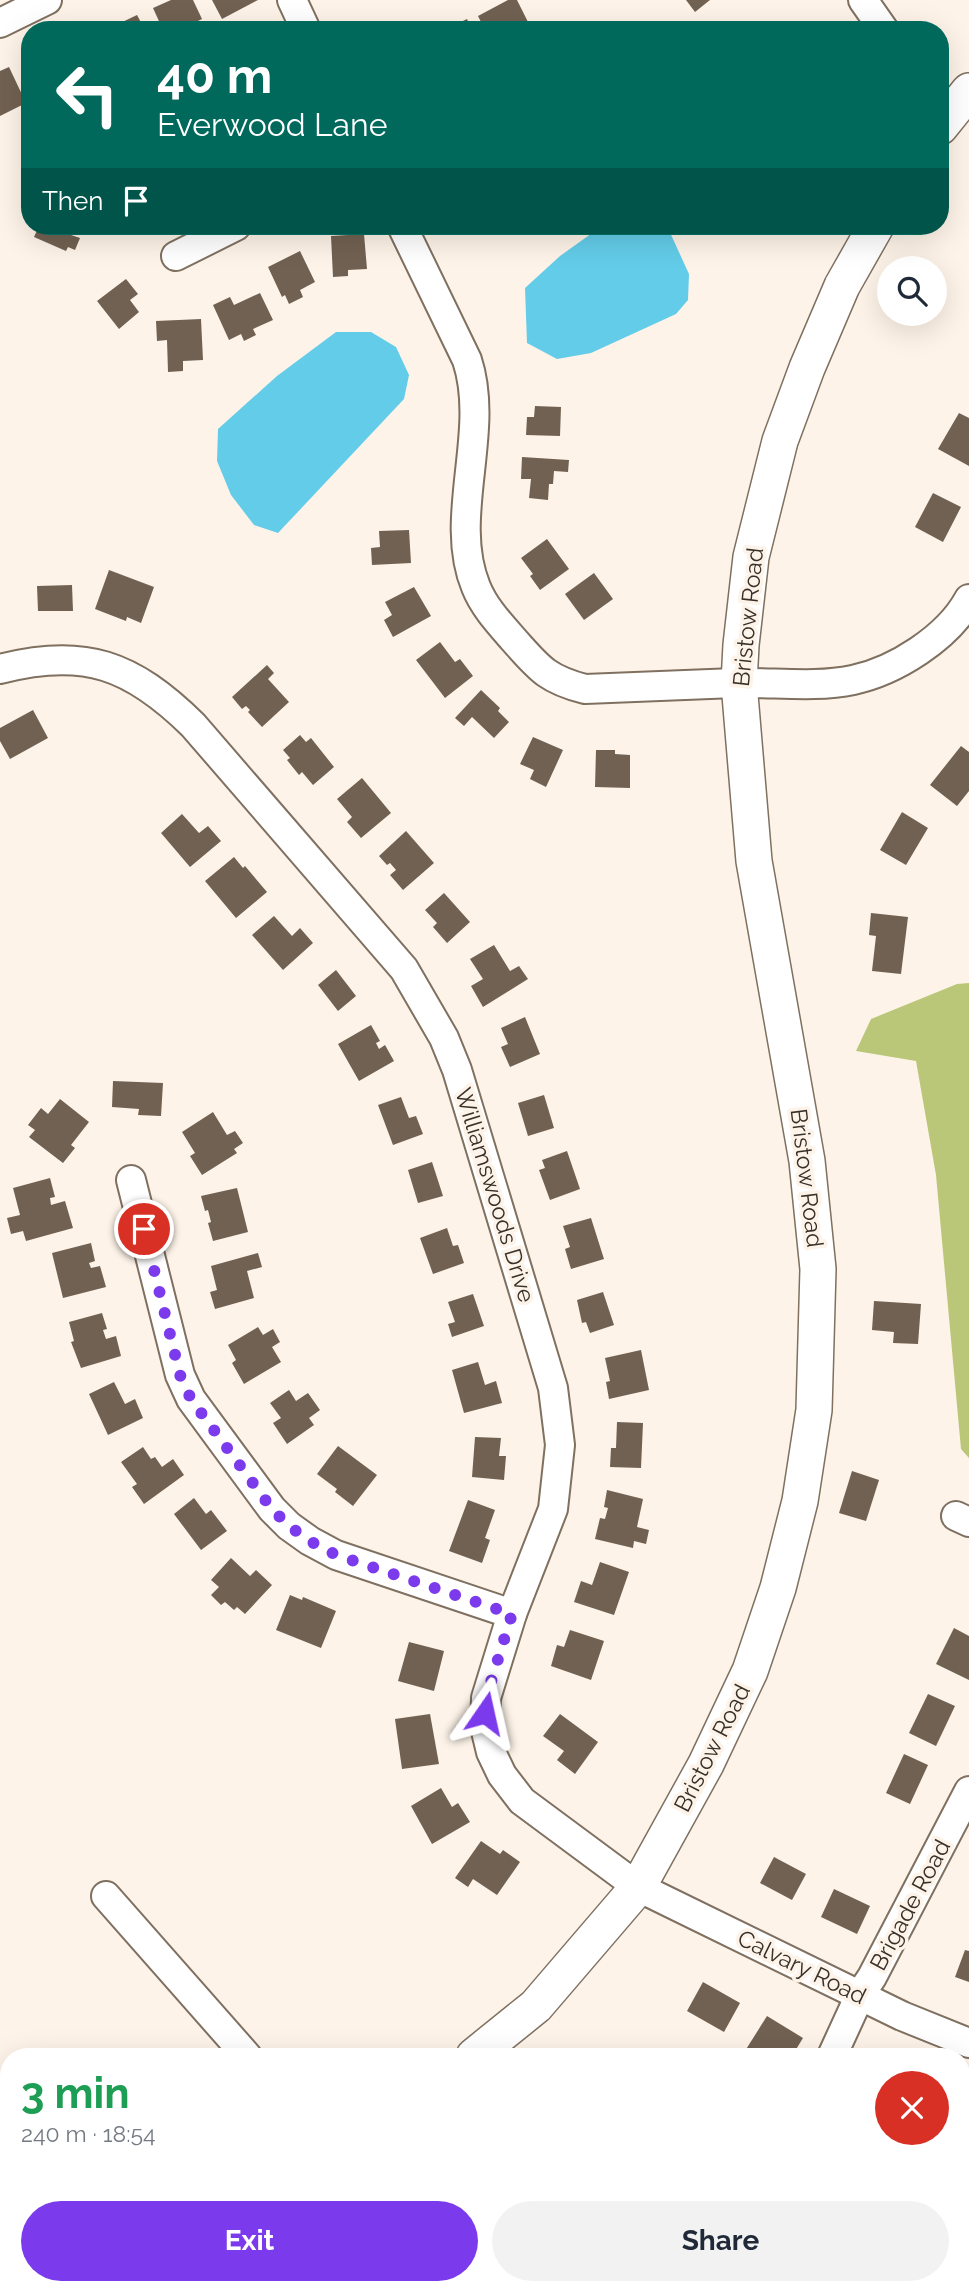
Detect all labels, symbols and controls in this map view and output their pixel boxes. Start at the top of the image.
text: 40 m [157,47,272,104]
icon: left [42,49,133,140]
text: Everwood Lane [157,106,387,143]
icon: arrive [117,182,155,220]
text: Then [42,186,103,216]
map controls [877,256,947,326]
button: search [877,256,947,326]
street label: Bristow Road [727,546,768,688]
street label: Williamswoods Drive [450,1084,541,1305]
street label: Bristow Road [786,1107,829,1249]
pin [114,1199,174,1259]
icon: arrive [125,1210,163,1248]
position arrow [448,1676,522,1750]
street label: Bristow Road [668,1680,755,1816]
street label: Brigade Road [864,1835,955,1975]
street label: Calvary Road [734,1924,871,2009]
text: 3 min [21,2069,130,2118]
button: close [875,2071,949,2145]
text: 240 m · 18:54 [21,2120,156,2147]
button: Exit [21,2201,478,2281]
button: Share [492,2201,949,2281]

